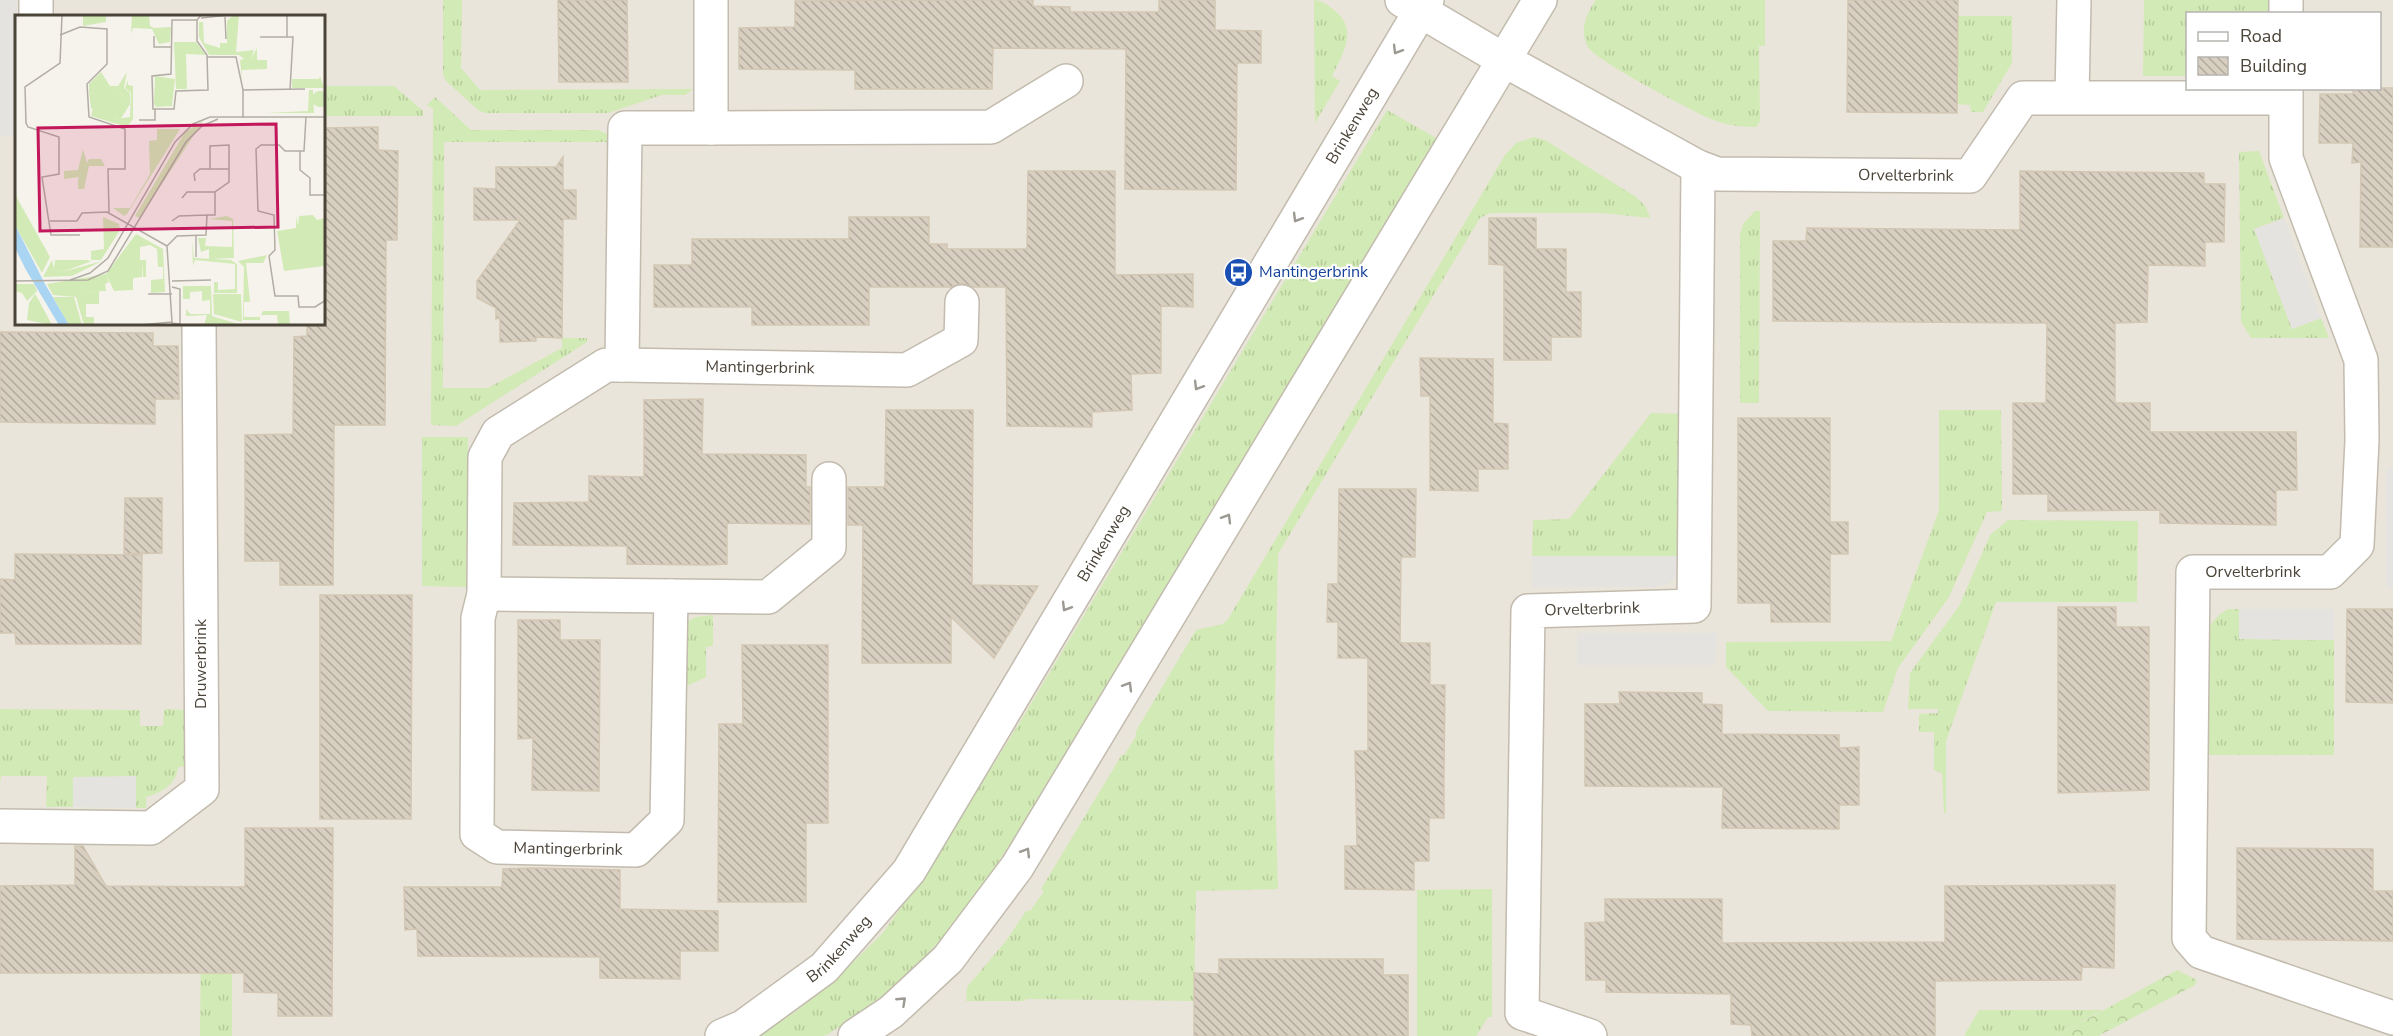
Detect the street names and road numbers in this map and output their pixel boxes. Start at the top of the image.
street label: Brinkenweg [1321,83,1384,168]
street label: Orvelterbrink [1858,164,1955,187]
street label: Mantingerbrink [705,355,816,379]
street label: Brinkenweg [1072,501,1135,586]
street label: Orvelterbrink [2205,561,2302,583]
street label: Orvelterbrink [1544,597,1641,621]
street label: Druwerbrink [190,618,212,709]
street label: Mantingerbrink [513,837,624,861]
street label: Brinkenweg [802,910,876,988]

